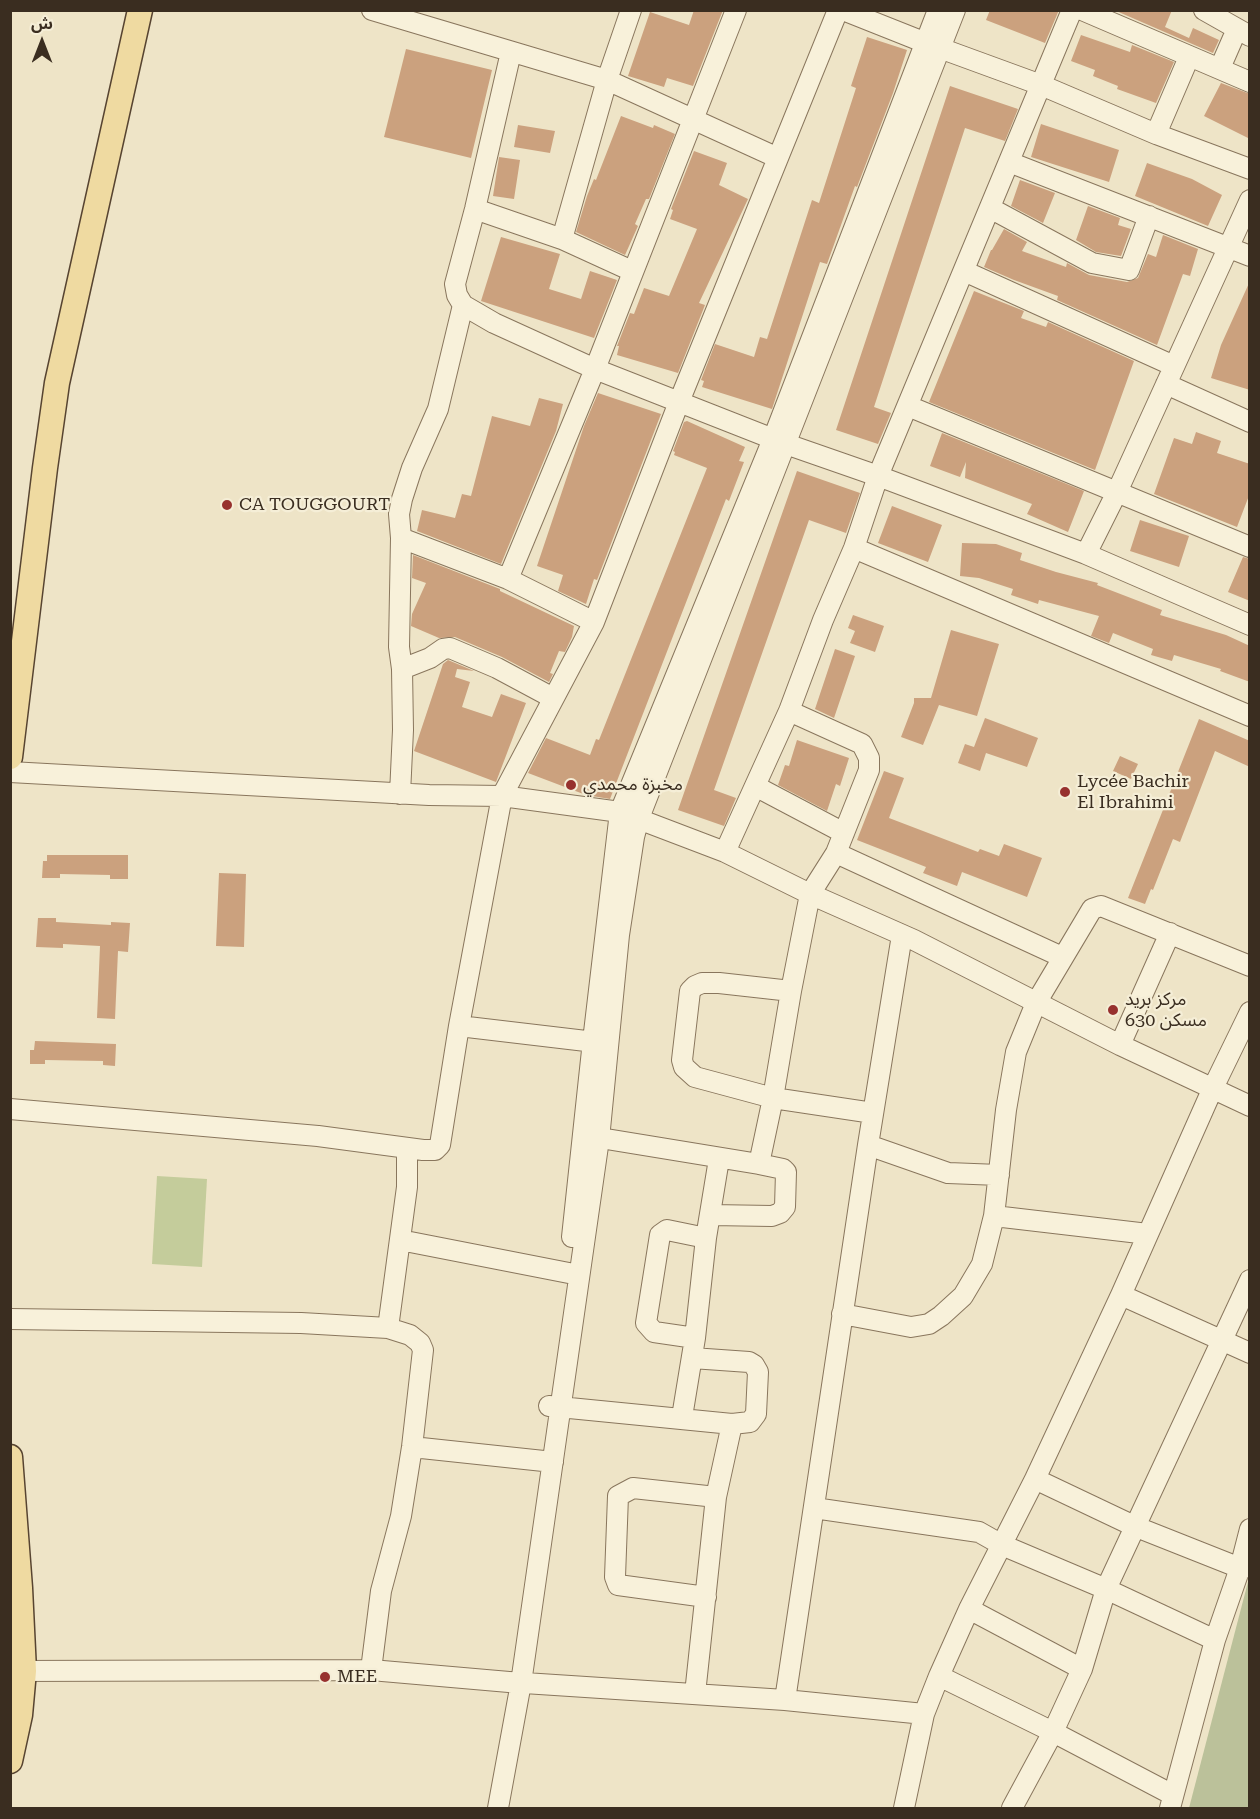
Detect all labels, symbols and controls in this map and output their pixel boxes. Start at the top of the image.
north arrow [12,12,72,72]
text: ش [31,14,53,33]
place label: CA TOUGGOURT [239,494,390,516]
marker: CA TOUGGOURT [220,498,234,512]
place label: Lycée Bachir El Ibrahimi [1077,771,1189,814]
place label: مخبزة محمدي [583,774,683,796]
marker: مخبزة محمدي [564,778,578,792]
marker: Lycée Bachir El Ibrahimi [1058,785,1072,799]
place label: مركز بريد 630 مسكن [1125,989,1207,1032]
marker: مركز بريد 630 مسكن [1106,1003,1120,1017]
place label: MEE [337,1666,377,1688]
marker: MEE [318,1670,332,1684]

